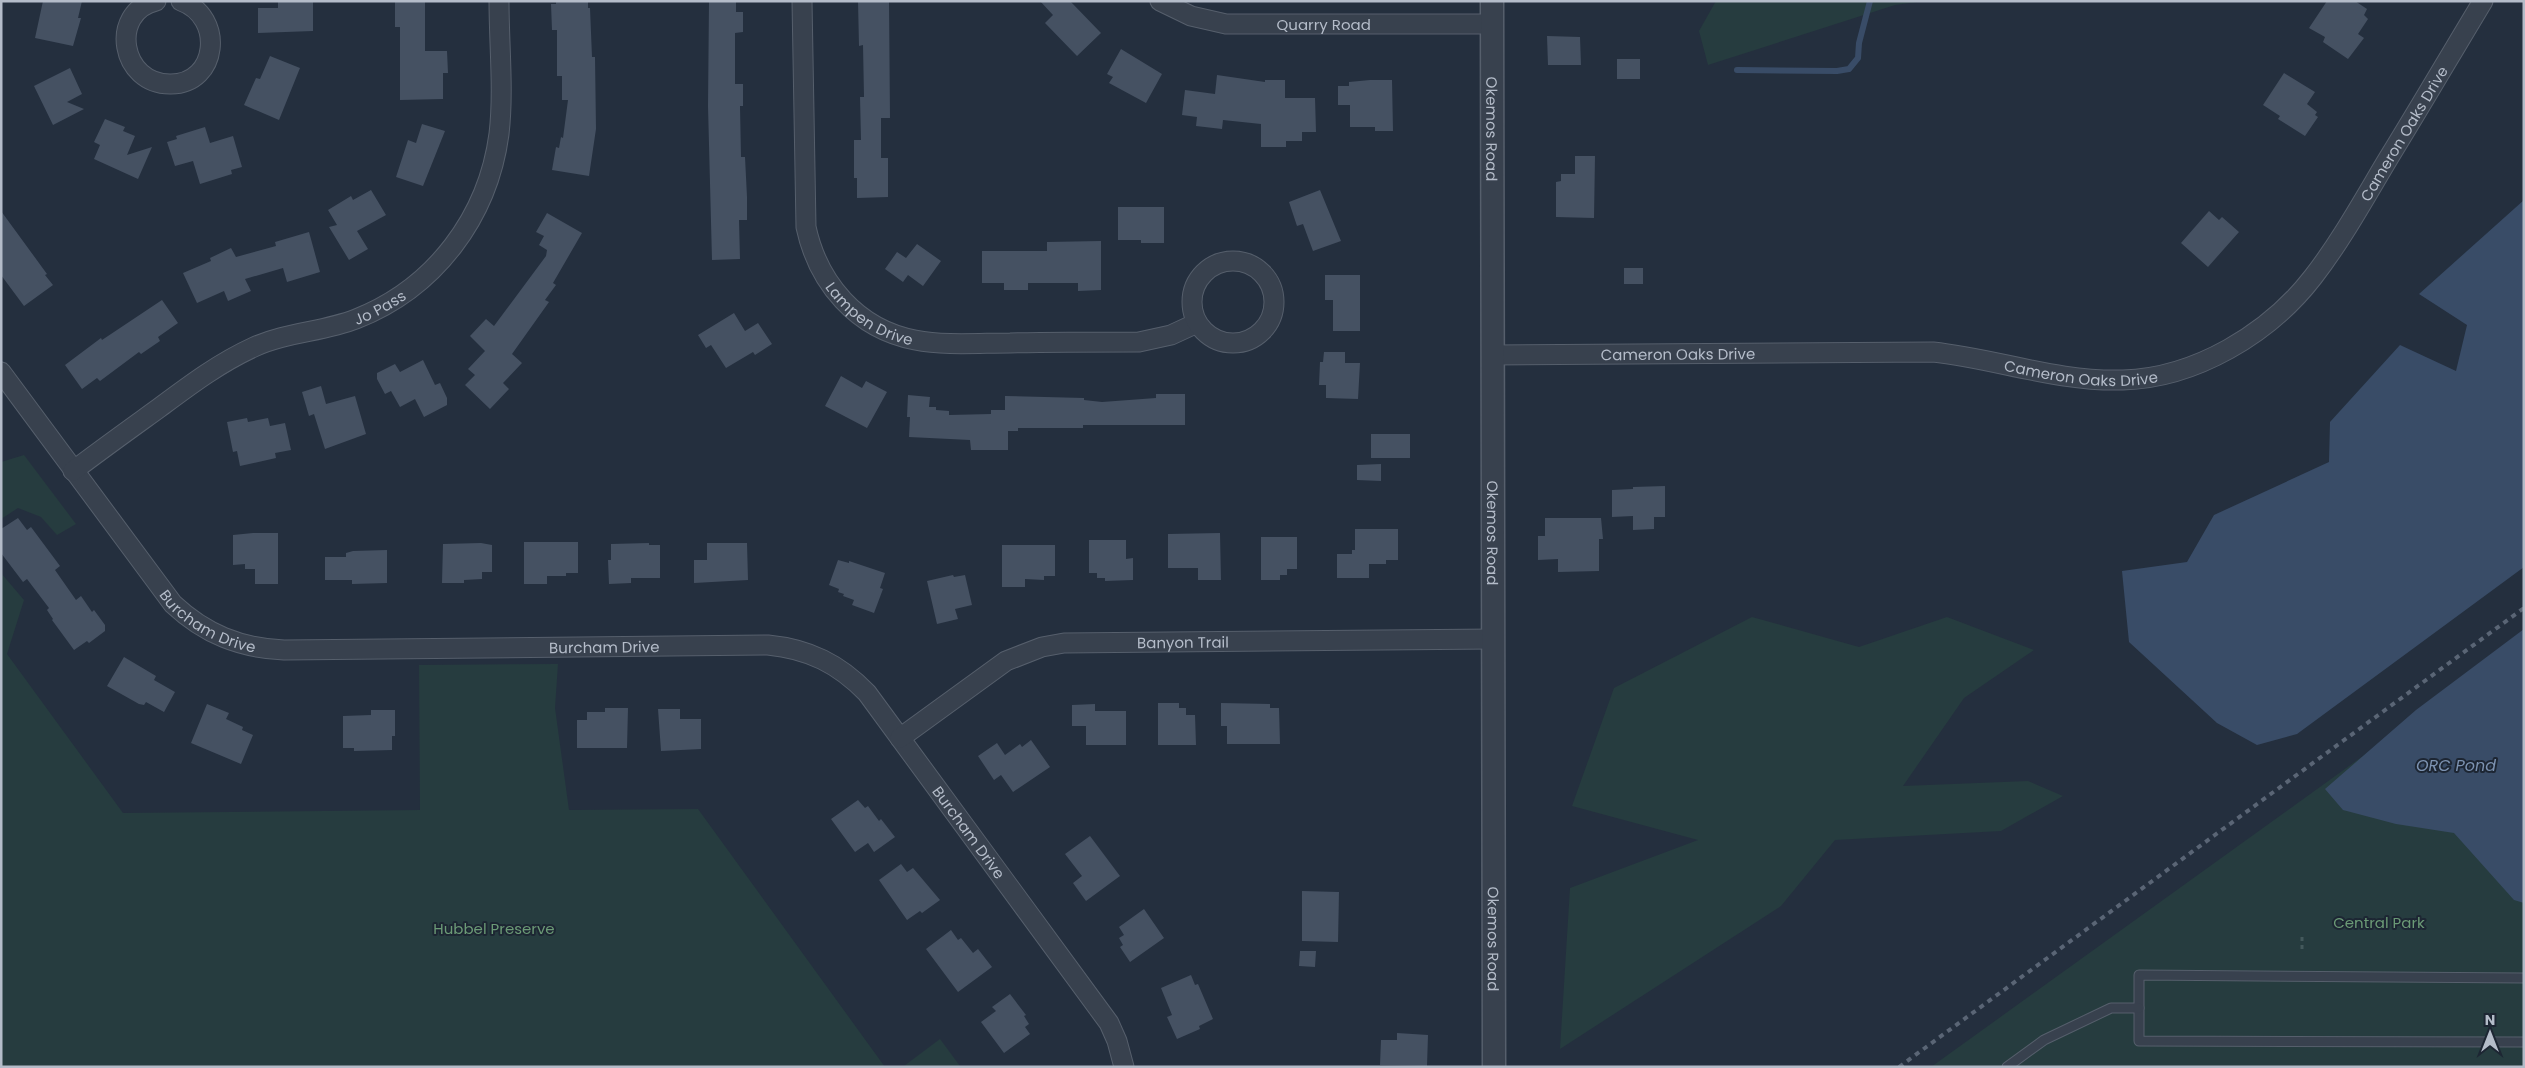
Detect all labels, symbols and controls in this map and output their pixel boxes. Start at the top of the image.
street label: Quarry Road [1277,14,1371,35]
street label: Cameron Oaks Drive [2355,62,2452,205]
street label: Okemos Road [1482,77,1503,181]
street label: Lampen Drive [821,277,915,350]
street label: Jo Pass [350,285,410,329]
street label: Cameron Oaks Drive [1601,343,1755,365]
street label: Cameron Oaks Drive [2002,354,2159,391]
street label: Okemos Road [1482,481,1504,585]
street label: Burcham Drive [155,585,258,657]
street label: Banyon Trail [1137,631,1229,653]
street label: Burcham Drive [549,636,660,658]
water label: ORC Pond [2416,754,2496,777]
street label: Burcham Drive [928,782,1010,883]
street label: Okemos Road [1483,887,1504,991]
park label: Central Park [2333,912,2425,933]
park label: Hubbel Preserve [433,918,555,939]
north arrow [2465,1008,2515,1058]
text: N [2485,1010,2495,1030]

